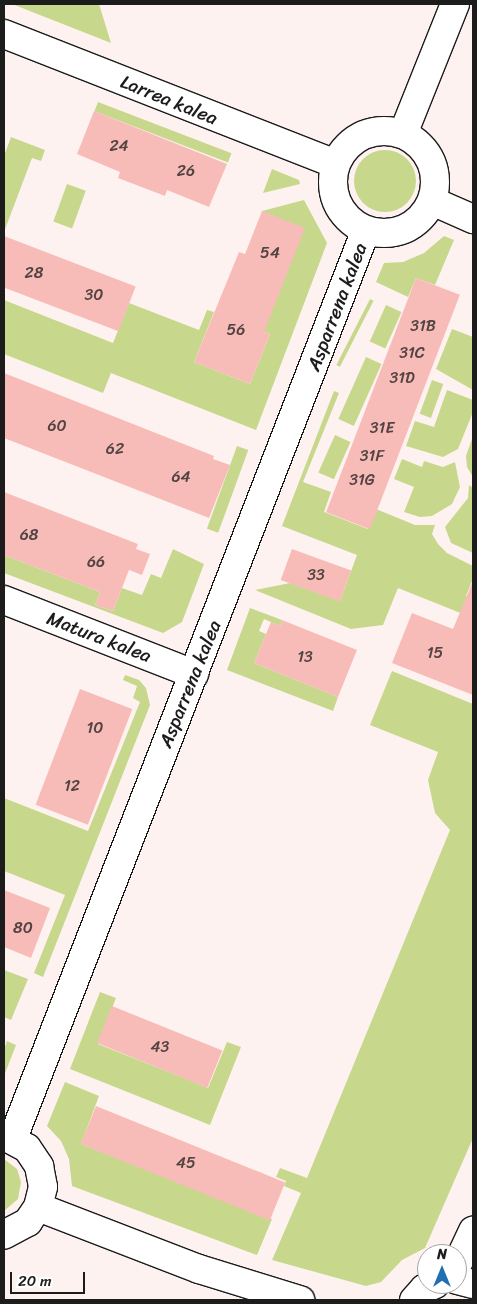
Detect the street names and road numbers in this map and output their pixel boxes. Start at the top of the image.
street label: Larrea kalea [117,70,221,130]
street label: Asparrena kalea [302,240,372,374]
street label: Matura kalea [44,607,154,667]
street label: Asparrena kalea [154,617,226,751]

